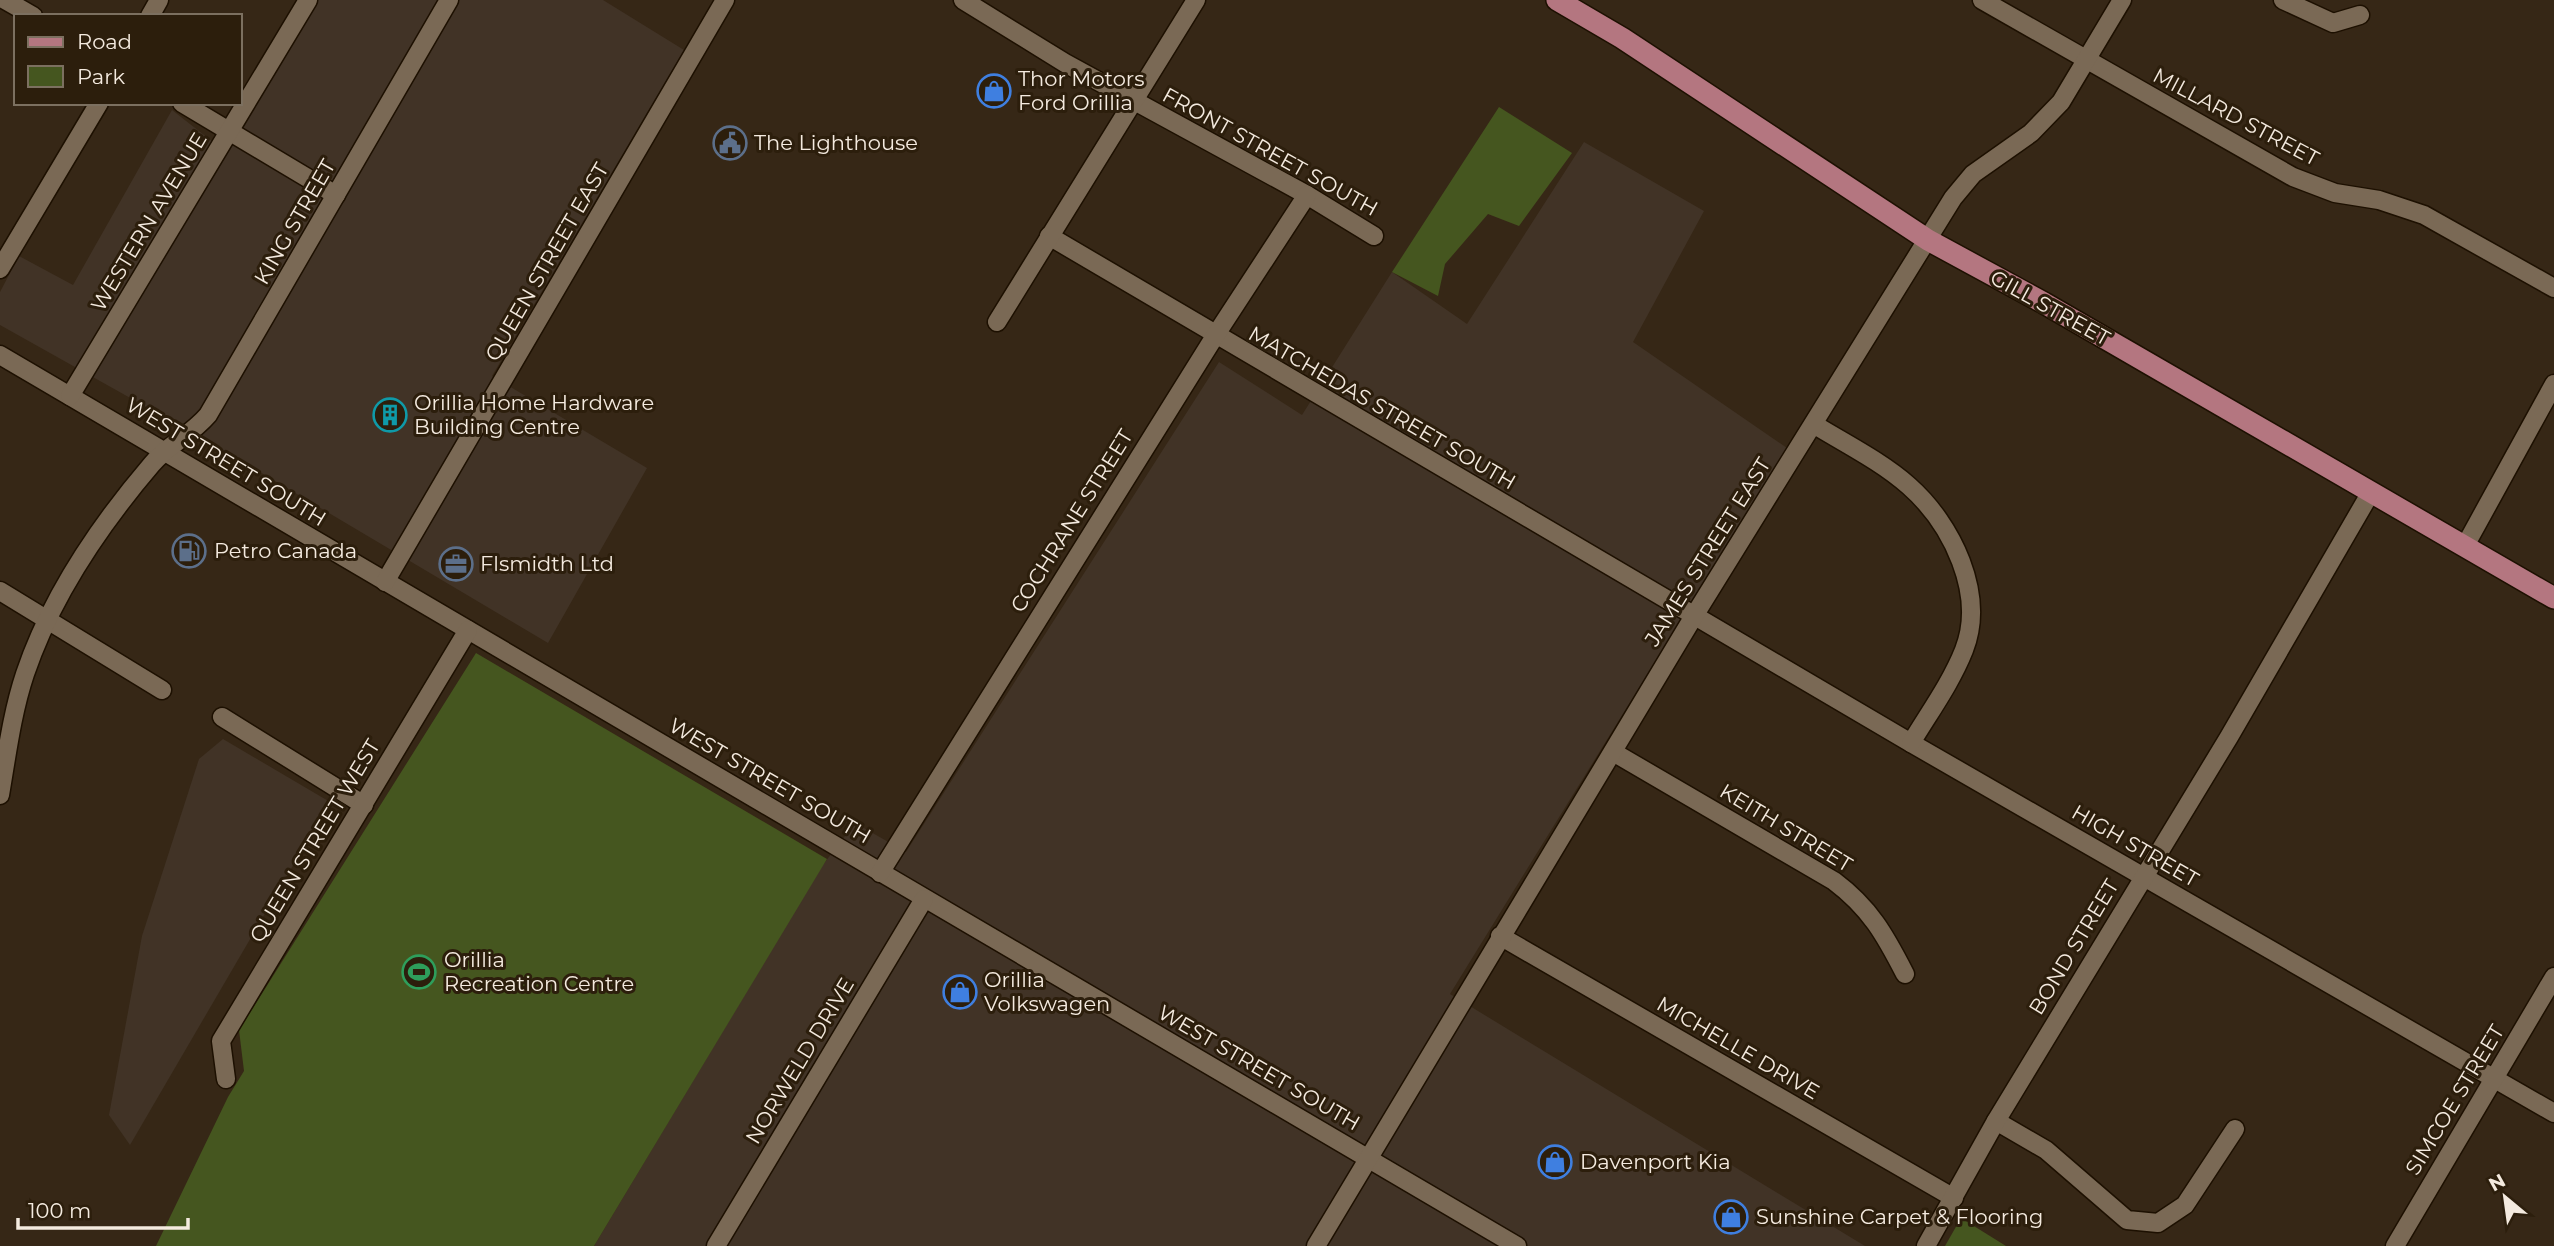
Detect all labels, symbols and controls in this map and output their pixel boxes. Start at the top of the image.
legend [14,14,242,105]
text: Road [77,29,132,54]
street label: MILLARD STREET [2149,62,2323,171]
text: Park [77,64,125,89]
place label: Thor Motors Ford Orillia [1018,66,1144,115]
shop icon: Thor Motors Ford Orillia [975,72,1013,110]
street label: FRONT STREET SOUTH [1158,82,1382,221]
public building icon: The Lighthouse [711,124,749,162]
street label: WESTERN AVENUE [85,128,212,316]
place label: The Lighthouse [754,130,918,155]
street label: KING STREET [249,155,340,289]
street label: QUEEN STREET EAST [480,158,613,365]
street label: GILL STREET [1986,264,2114,351]
street label: MATCHEDAS STREET SOUTH [1244,321,1520,495]
place label: Orillia Home Hardware Building Centre [414,390,654,439]
street label: WEST STREET SOUTH [122,392,331,531]
building icon: Orillia Home Hardware Building Centre [371,396,409,434]
street label: COCHRANE STREET [1005,425,1138,617]
street label: JAMES STREET EAST [1639,453,1776,651]
fuel station icon: Petro Canada [170,532,208,570]
place label: Petro Canada [214,538,357,563]
office icon: Flsmidth Ltd [437,545,475,583]
place label: Flsmidth Ltd [480,551,614,576]
street label: WEST STREET SOUTH [665,713,876,849]
street label: QUEEN STREET WEST [244,735,385,947]
street label: KEITH STREET [1716,778,1857,877]
street label: HIGH STREET [2067,799,2203,892]
street label: BOND STREET [2023,875,2124,1019]
place label: Orillia Recreation Centre [444,947,634,996]
sports icon: Orillia Recreation Centre [400,953,438,991]
place label: Orillia Volkswagen [984,967,1110,1016]
street label: NORWELD DRIVE [740,973,859,1148]
shop icon: Orillia Volkswagen [941,973,979,1011]
street label: MICHELLE DRIVE [1652,991,1824,1104]
street label: WEST STREET SOUTH [1154,1000,1365,1136]
street label: SIMCOE STREET [2400,1020,2509,1179]
shop icon: Davenport Kia [1536,1143,1574,1181]
place label: Davenport Kia [1580,1149,1731,1174]
north arrow [2470,1162,2540,1232]
text: N [2485,1169,2509,1196]
scale bar [18,1186,187,1230]
text: 100 m [28,1198,91,1223]
shop icon: Sunshine Carpet & Flooring [1712,1198,1750,1236]
place label: Sunshine Carpet & Flooring [1756,1204,2043,1229]

